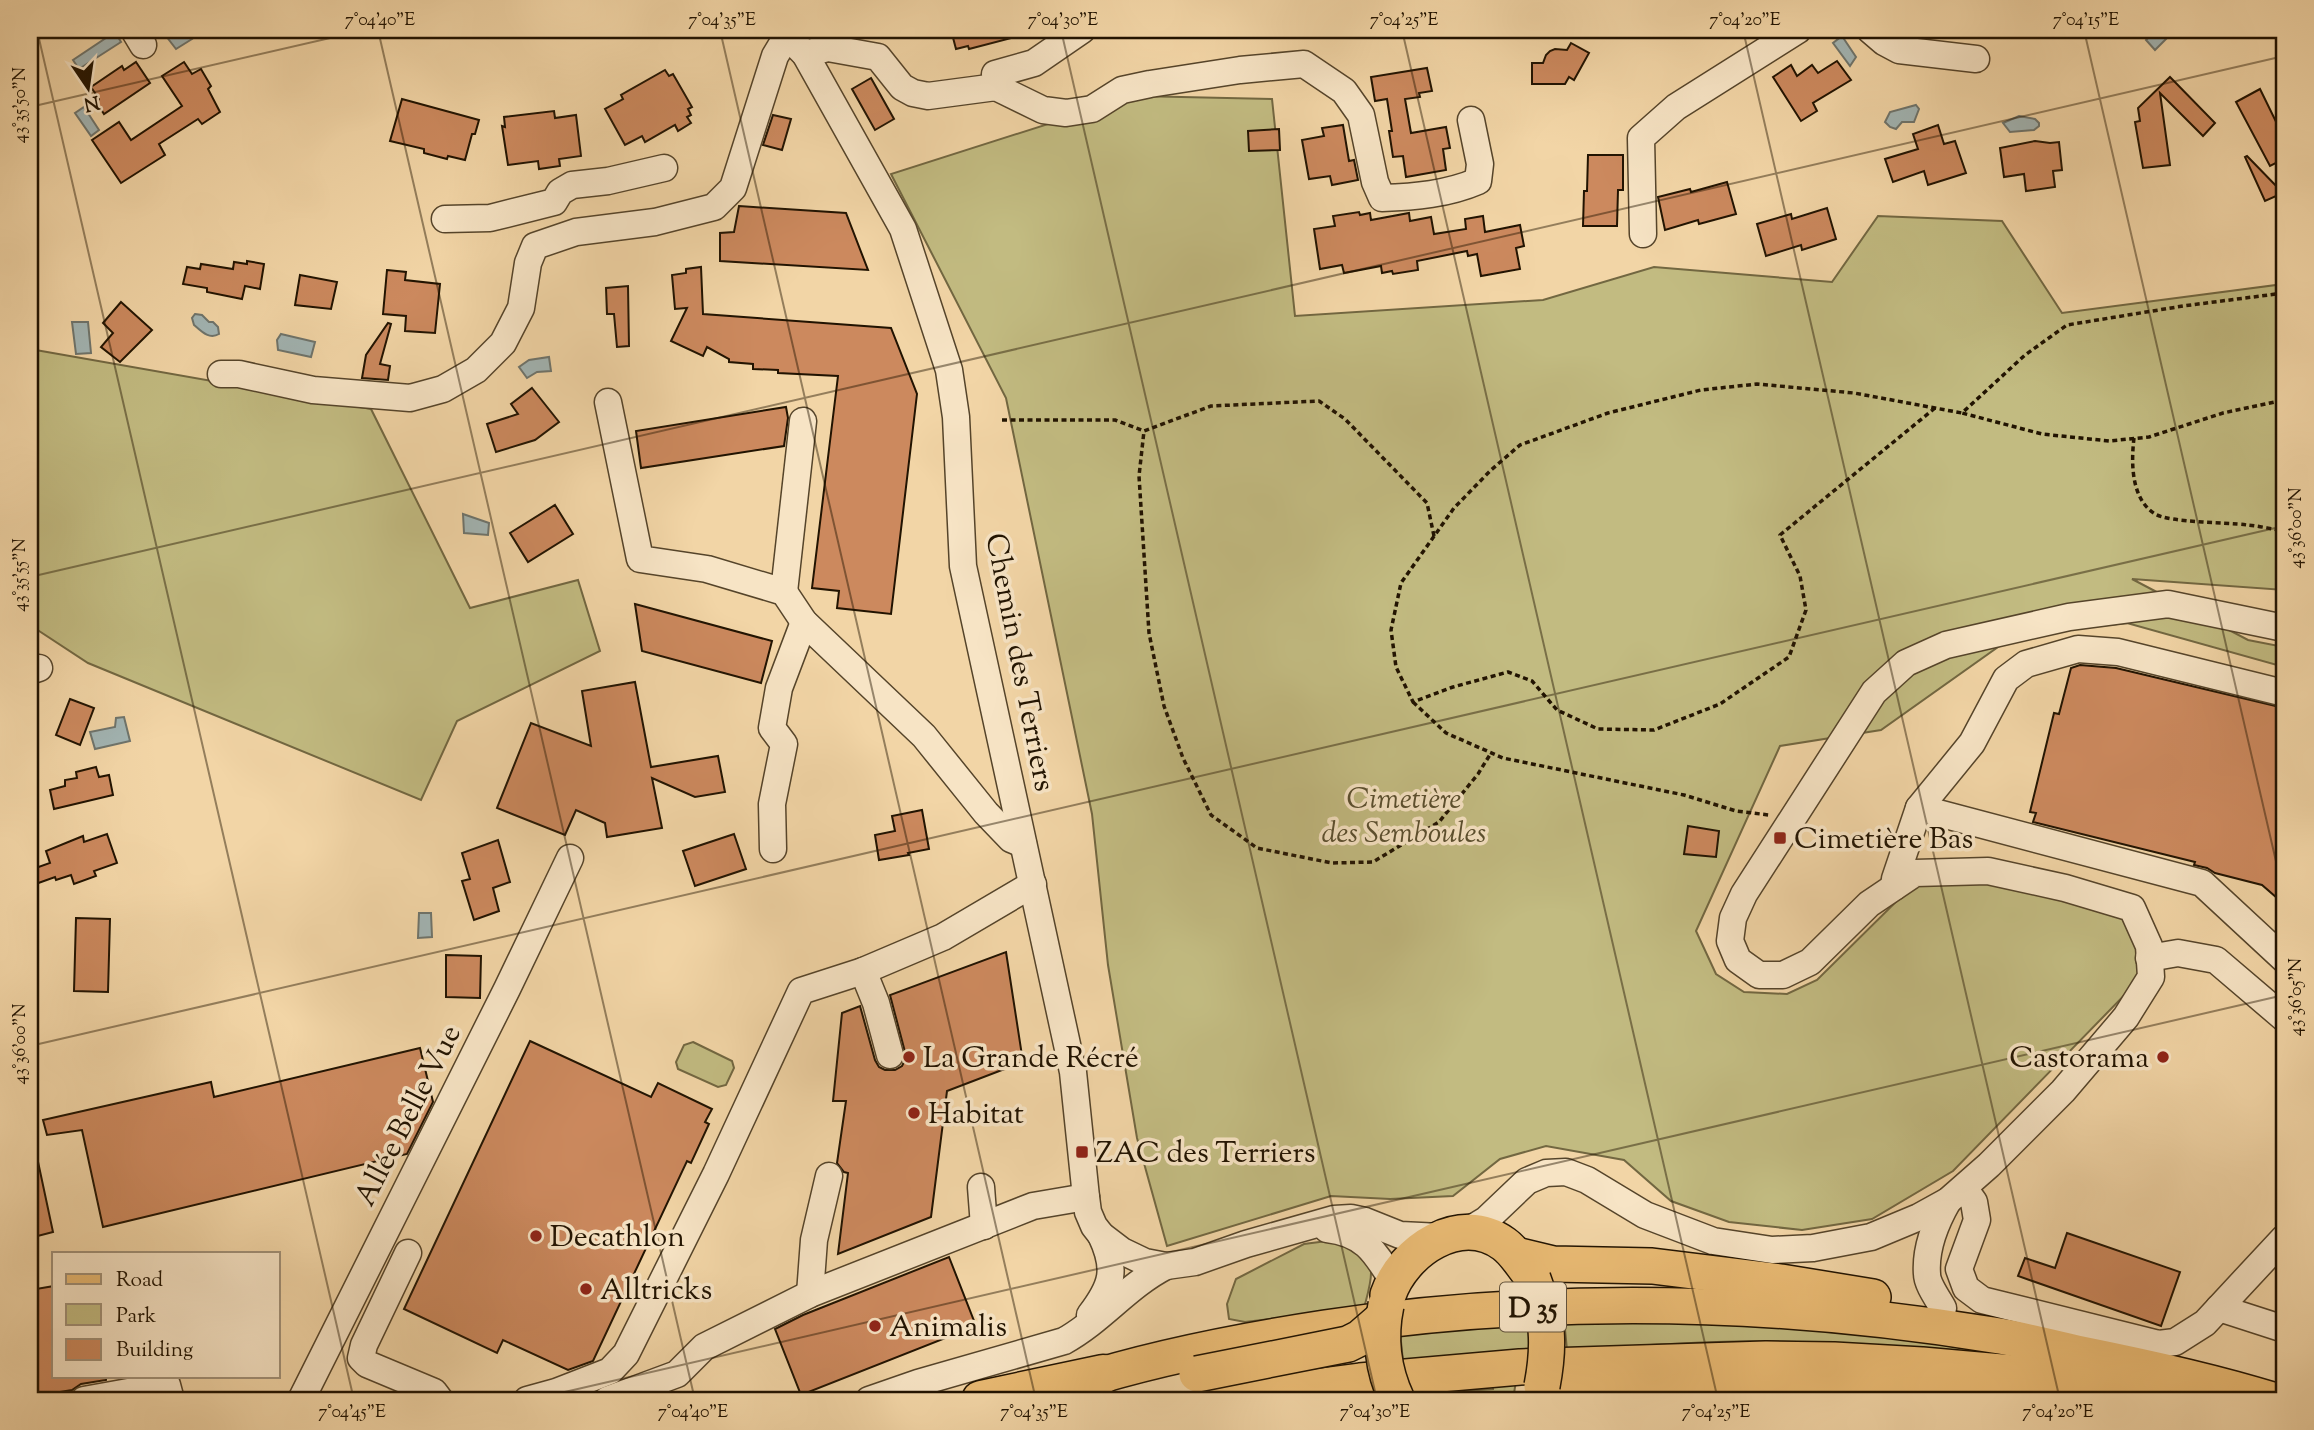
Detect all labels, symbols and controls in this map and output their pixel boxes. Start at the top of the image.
text: 7°04'40"E [345,8,415,34]
text: 7°04'35"E [688,8,756,34]
text: 7°04'30"E [1028,8,1098,34]
text: 7°04'25"E [1370,8,1438,34]
text: 7°04'20"E [1709,8,1781,34]
text: 7°04'15"E [2053,8,2119,34]
north arrow [52,52,122,122]
text: 43°35'50"N [8,67,34,143]
text: N [81,87,102,117]
text: 43°36'00"N [2284,487,2310,569]
street label: Chemin des Terriers [972,530,1065,795]
text: 43°35'55"N [8,538,34,612]
park label: Cimetière des Semboules [1322,779,1486,856]
place label: Cimetière Bas [1794,819,1973,862]
marker: Cimetière Bas [1772,830,1788,846]
text: 43°36'05"N [2284,958,2310,1036]
text: 43°36'00"N [8,1003,34,1085]
street label: Allée Belle Vue [345,1018,473,1214]
place label: La Grande Récré [923,1038,1139,1081]
place label: Castorama [2009,1038,2149,1081]
marker: La Grande Récré [901,1049,917,1065]
marker: Castorama [2155,1049,2171,1065]
place label: Habitat [928,1094,1024,1137]
marker: Habitat [906,1105,922,1121]
place label: ZAC des Terriers [1096,1133,1316,1176]
marker: ZAC des Terriers [1074,1144,1090,1160]
place label: Decathlon [550,1217,685,1260]
marker: Decathlon [528,1228,544,1244]
legend [52,1252,280,1378]
text: Road [116,1266,163,1296]
place label: Alltricks [600,1270,712,1313]
marker: Alltricks [578,1281,594,1297]
road number: D 35 [1500,1282,1566,1332]
text: Park [116,1302,157,1332]
place label: Animalis [889,1307,1007,1350]
marker: Animalis [867,1318,883,1334]
text: Building [116,1336,193,1366]
text: 7°04'45"E [318,1400,386,1426]
text: 7°04'40"E [658,1400,728,1426]
text: 7°04'35"E [1000,1400,1068,1426]
text: 7°04'30"E [1340,1400,1410,1426]
text: 7°04'25"E [1682,1400,1750,1426]
text: 7°04'20"E [2022,1400,2094,1426]

